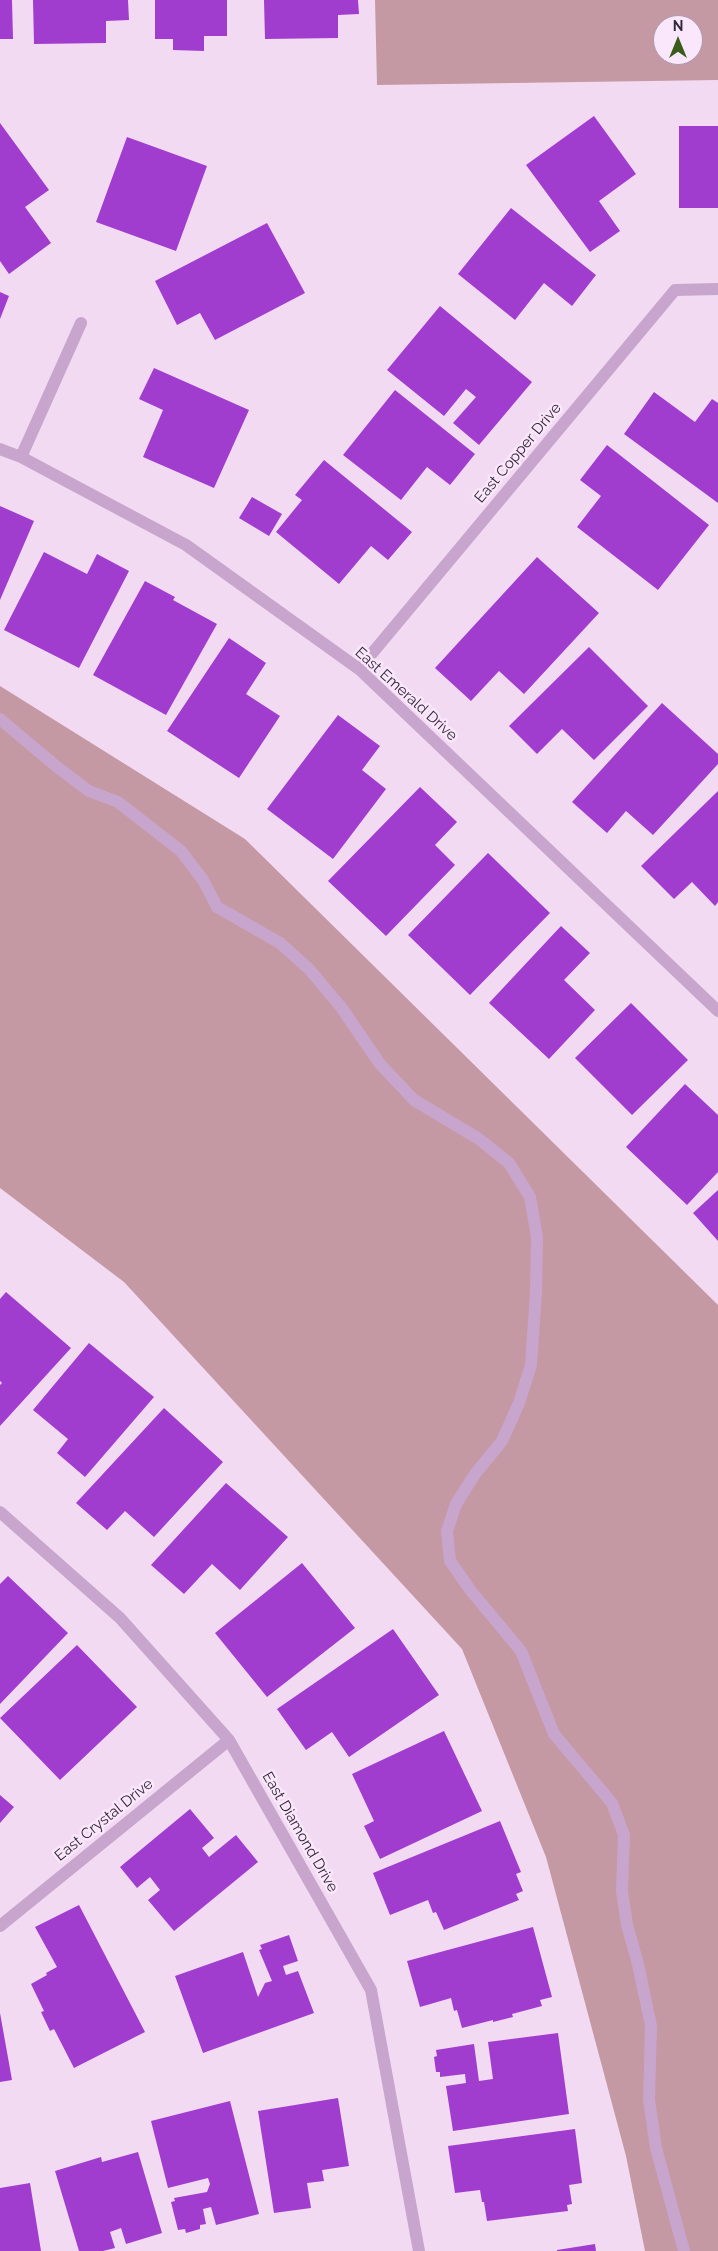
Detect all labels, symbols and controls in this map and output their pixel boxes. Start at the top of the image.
north arrow [653,15,703,65]
text: N [673,18,683,34]
street label: East Copper Drive [471,399,565,507]
street label: East Emerald Drive [351,643,461,745]
street label: East Diamond Drive [258,1769,342,1895]
street label: East Crystal Drive [51,1775,157,1865]

